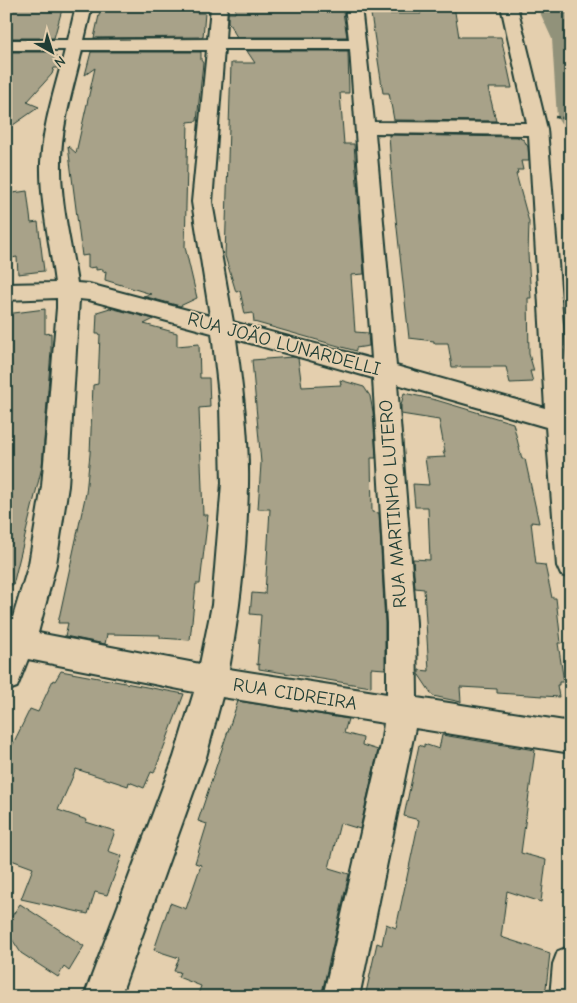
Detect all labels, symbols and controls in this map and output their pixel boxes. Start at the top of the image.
north arrow [28,28,78,78]
text: N [51,52,69,71]
street label: RUA JOÃO LUNARDELLI [185,308,383,380]
street label: RUA MARTINHO LUTERO [375,399,411,609]
street label: RUA CIDREIRA [231,673,359,715]

